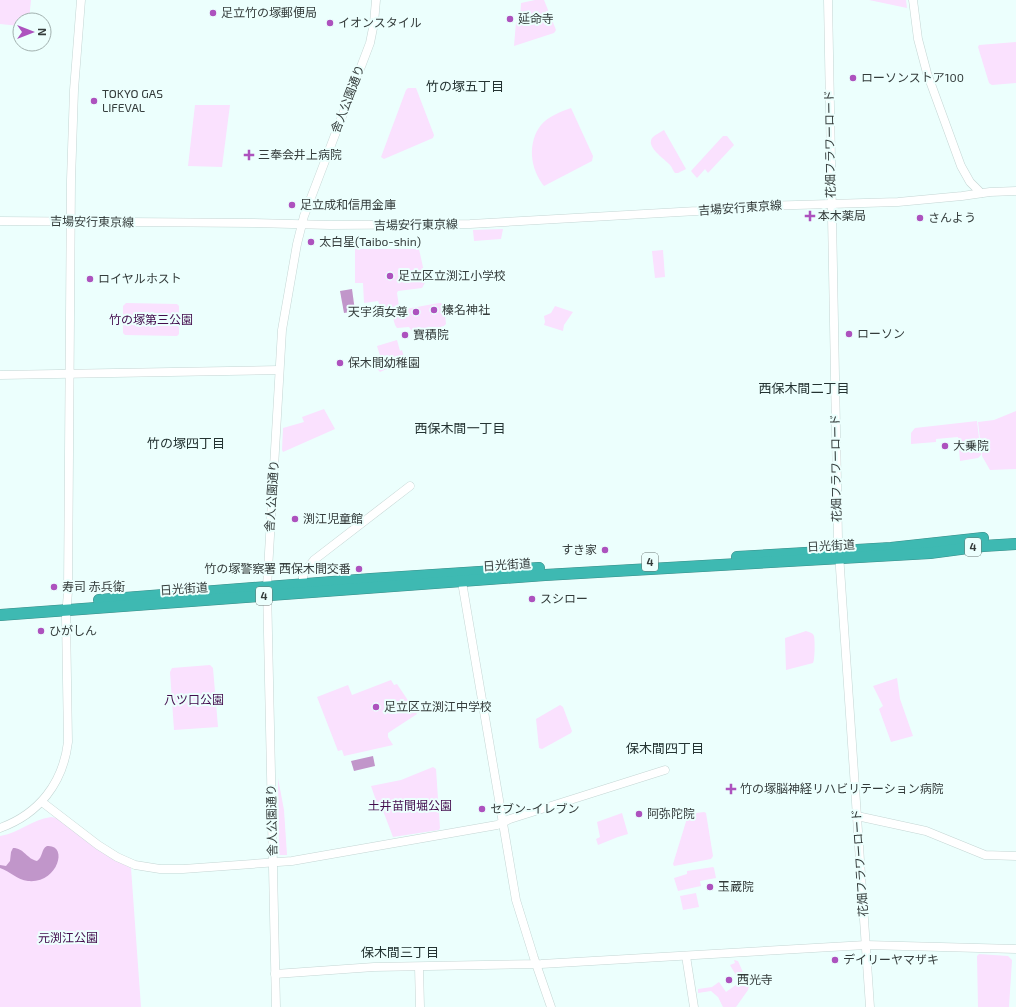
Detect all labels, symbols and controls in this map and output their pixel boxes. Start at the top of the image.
place label: 足立竹の塚郵便局 [221,5,317,19]
marker: 足立竹の塚郵便局 [208,8,218,18]
place label: 延命寺 [518,11,554,25]
north arrow [12,12,52,52]
marker: 延命寺 [505,14,515,24]
place label: イオンスタイル [338,15,422,29]
marker: イオンスタイル [325,18,335,28]
text: N [36,28,49,36]
street label: 舎人公園通り [328,63,367,135]
place label: ローソンストア100 [861,70,964,84]
marker: ローソンストア100 [848,73,858,83]
district label: 竹の塚五丁目 [426,78,504,94]
place label: TOKYO GAS LIFEVAL [102,86,163,114]
street label: 花畑フラワーロード [821,90,837,198]
marker: TOKYO GAS LIFEVAL [89,96,99,106]
place label: 三奉会井上病院 [258,147,342,161]
marker: 三奉会井上病院 [243,149,255,161]
place label: 足立成和信用金庫 [300,197,396,211]
street label: 吉場安行東京線 [698,197,782,217]
marker: 足立成和信用金庫 [287,200,297,210]
place label: 本木薬局 [818,208,866,222]
place label: さんよう [928,210,976,224]
marker: 本木薬局 [805,211,815,221]
street label: 吉場安行東京線 [50,213,134,229]
marker: さんよう [915,213,925,223]
street label: 吉場安行東京線 [374,216,458,232]
place label: 太白星(Taibo-shin) [319,234,421,248]
marker: 太白星(Taibo-shin) [306,237,316,247]
place label: 足立区立渕江小学校 [398,268,506,282]
place label: ロイヤルホスト [98,271,182,285]
marker: 足立区立渕江小学校 [385,271,395,281]
marker: ロイヤルホスト [85,274,95,284]
place label: 榛名神社 [442,302,490,316]
place label: 天宇須女尊 [348,304,408,318]
marker: 榛名神社 [429,305,439,315]
marker: 天宇須女尊 [411,307,421,317]
park label: 竹の塚第三公園 [109,312,193,326]
place label: ローソン [857,326,905,340]
place label: 寶積院 [413,327,449,341]
marker: ローソン [844,329,854,339]
marker: 寶積院 [400,330,410,340]
place label: 保木間幼稚園 [348,355,420,369]
marker: 保木間幼稚園 [335,358,345,368]
district label: 西保木間二丁目 [758,380,850,396]
street label: 花畑フラワーロード [827,414,843,522]
district label: 西保木間一丁目 [414,420,506,436]
district label: 竹の塚四丁目 [147,435,225,451]
place label: 大乗院 [953,438,989,452]
marker: 大乗院 [940,441,950,451]
street label: 舎人公園通り [262,460,280,532]
place label: 渕江児童館 [303,511,363,525]
marker: 渕江児童館 [290,514,300,524]
street label: 日光街道 [807,537,855,553]
road number: 4 [965,538,981,556]
place label: すき家 [561,542,597,556]
marker: すき家 [600,545,610,555]
road number: 4 [642,553,658,571]
street label: 日光街道 [482,555,531,573]
place label: 竹の塚警察署 西保木間交番 [204,561,351,575]
marker: 竹の塚警察署 西保木間交番 [354,564,364,574]
place label: 寿司 赤兵衛 [62,579,125,593]
street label: 日光街道 [159,579,208,597]
marker: 寿司 赤兵衛 [49,582,59,592]
road number: 4 [256,587,272,605]
place label: スシロー [540,591,588,605]
marker: スシロー [527,594,537,604]
place label: ひがしん [49,623,97,637]
marker: ひがしん [36,626,46,636]
park label: 八ツ口公園 [164,692,224,706]
place label: 足立区立渕江中学校 [384,699,492,713]
marker: 足立区立渕江中学校 [371,702,381,712]
district label: 保木間四丁目 [626,740,704,756]
place label: 竹の塚脳神経リハビリテーション病院 [740,781,944,795]
marker: 竹の塚脳神経リハビリテーション病院 [725,783,737,795]
street label: 舎人公園通り [263,784,279,856]
park label: 土井苗間堀公園 [368,798,452,812]
place label: セブン-イレブン [490,801,579,815]
marker: セブン-イレブン [477,804,487,814]
place label: 阿弥陀院 [647,806,695,820]
marker: 阿弥陀院 [634,809,644,819]
street label: 花畑フラワーロード [848,809,870,917]
place label: 玉蔵院 [718,879,754,893]
marker: 玉蔵院 [705,882,715,892]
park label: 元渕江公園 [38,930,98,944]
district label: 保木間三丁目 [361,944,439,960]
place label: デイリーヤマザキ [843,952,939,966]
marker: デイリーヤマザキ [830,955,840,965]
place label: 西光寺 [737,972,773,986]
marker: 西光寺 [724,975,734,985]

